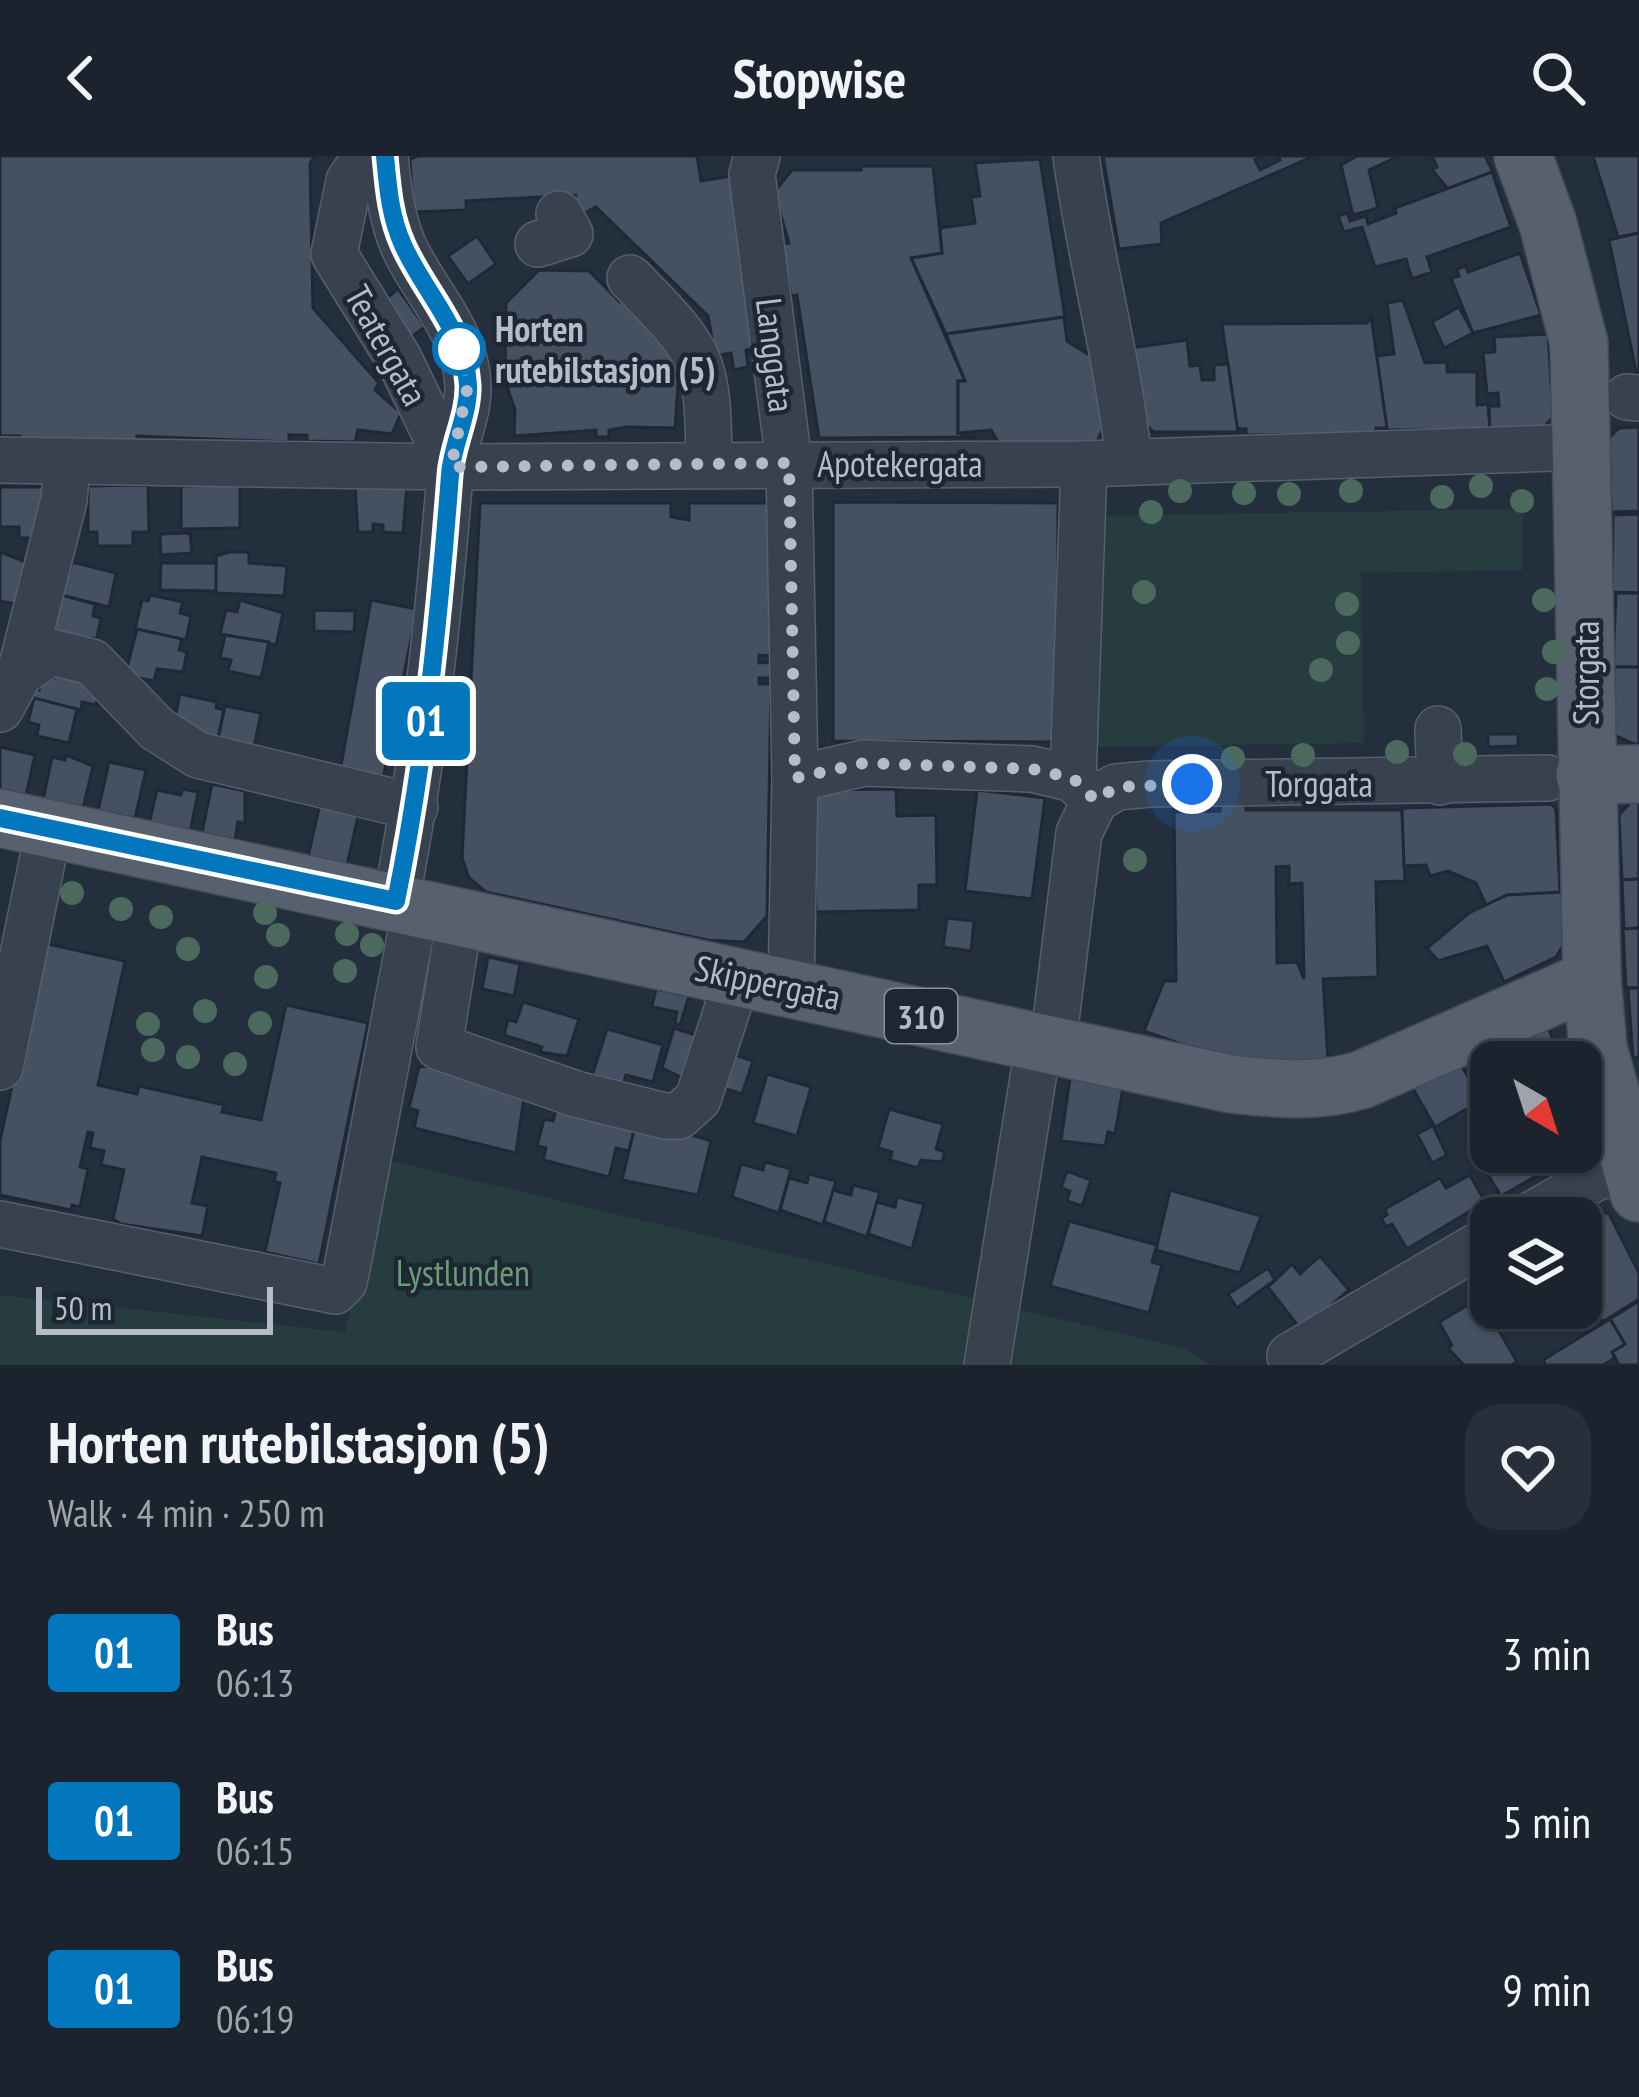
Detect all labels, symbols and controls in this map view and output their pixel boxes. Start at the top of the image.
text: Stopwise [733,43,906,113]
icon: back [48,45,114,111]
icon: search [1525,45,1591,111]
street label: Teatergata [335,277,439,413]
street label: Langgata [746,295,806,415]
place label: Horten rutebilstasjon (5) [495,305,716,393]
marker: Horten rutebilstasjon (5) [434,324,484,374]
street label: Apotekergata [817,440,983,487]
street label: Storgata [1562,621,1609,725]
line badge: 01 [372,682,480,760]
text: 01 [406,693,446,748]
your location [1162,754,1222,814]
street label: Torggata [1265,760,1373,807]
street label: Skippergata [691,944,845,1020]
road number: 310 [885,989,957,1043]
north arrow [1470,1041,1602,1173]
map controls [1470,1041,1602,1329]
button: layers [1470,1197,1602,1329]
park label: Lystlunden [396,1249,530,1296]
scale bar [36,1281,273,1334]
text: 50 m [54,1286,112,1329]
button: heart [1465,1404,1591,1530]
text: Horten rutebilstasjon (5) [48,1405,550,1479]
text: Walk · 4 min · 250 m [48,1487,325,1538]
text: Bus [216,1599,274,1657]
text: 3 min [1502,1624,1591,1682]
text: 01 [94,1625,134,1680]
text: 06:13 [216,1657,294,1708]
text: Bus [216,1767,274,1825]
text: 5 min [1502,1792,1591,1850]
text: 01 [94,1793,134,1848]
text: 06:15 [216,1825,294,1876]
text: Bus [216,1935,274,1993]
text: 9 min [1502,1960,1591,2018]
text: 01 [94,1961,134,2016]
text: 06:19 [216,1993,294,2044]

